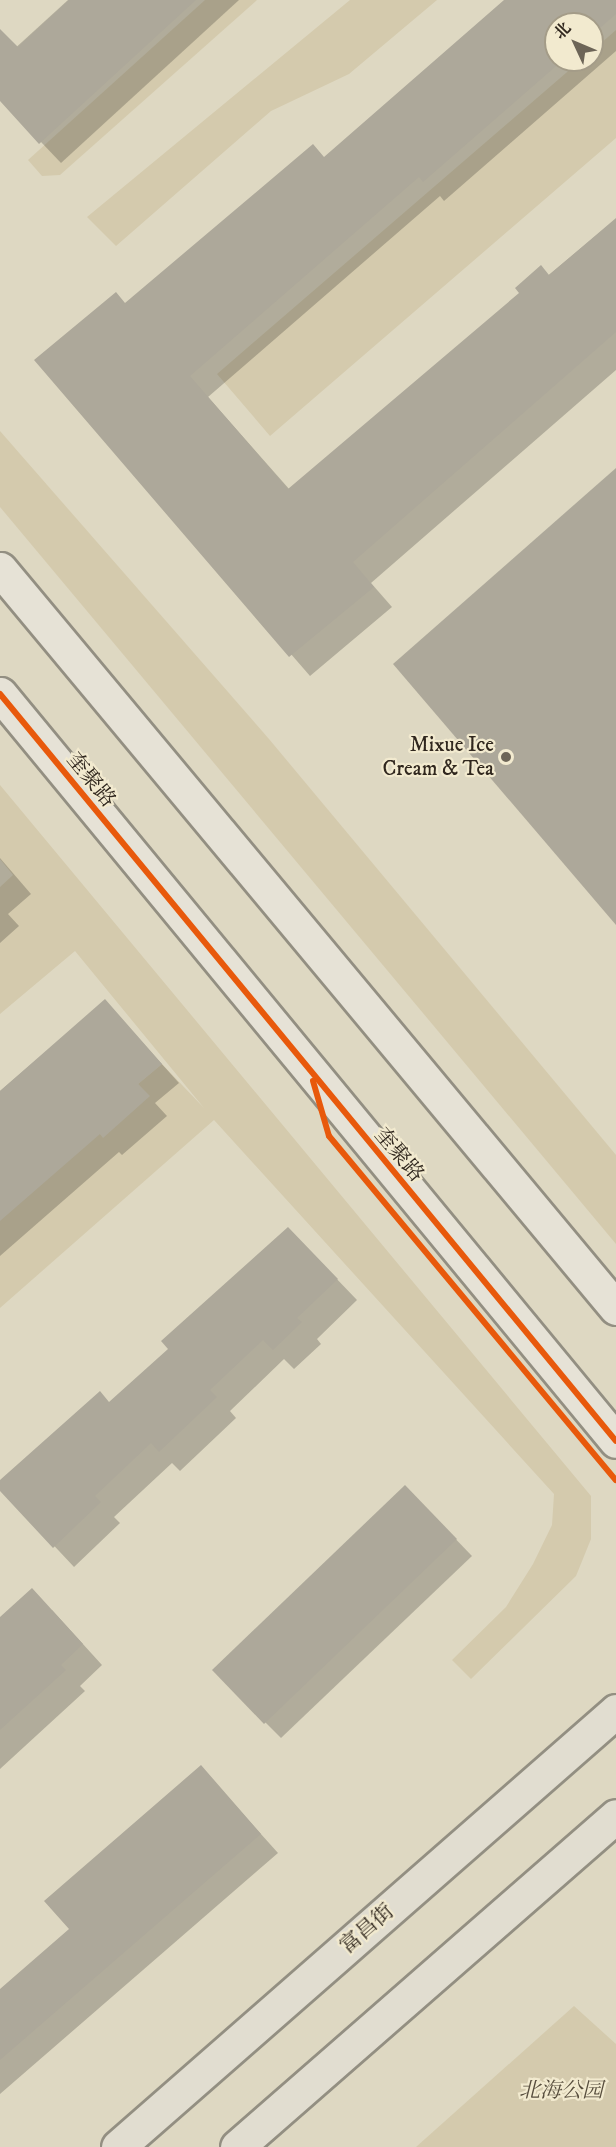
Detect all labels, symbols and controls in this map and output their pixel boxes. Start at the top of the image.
north arrow [544,12,604,72]
text: 北 [550,18,575,44]
place label: Mixue Ice Cream & Tea [382,732,494,782]
street label: 奎聚路 [61,748,121,812]
marker: Mixue Ice Cream & Tea [499,750,513,764]
street label: 奎聚路 [369,1123,429,1187]
street label: 富昌街 [335,1899,399,1959]
park label: 北海公园 [519,2078,603,2104]

